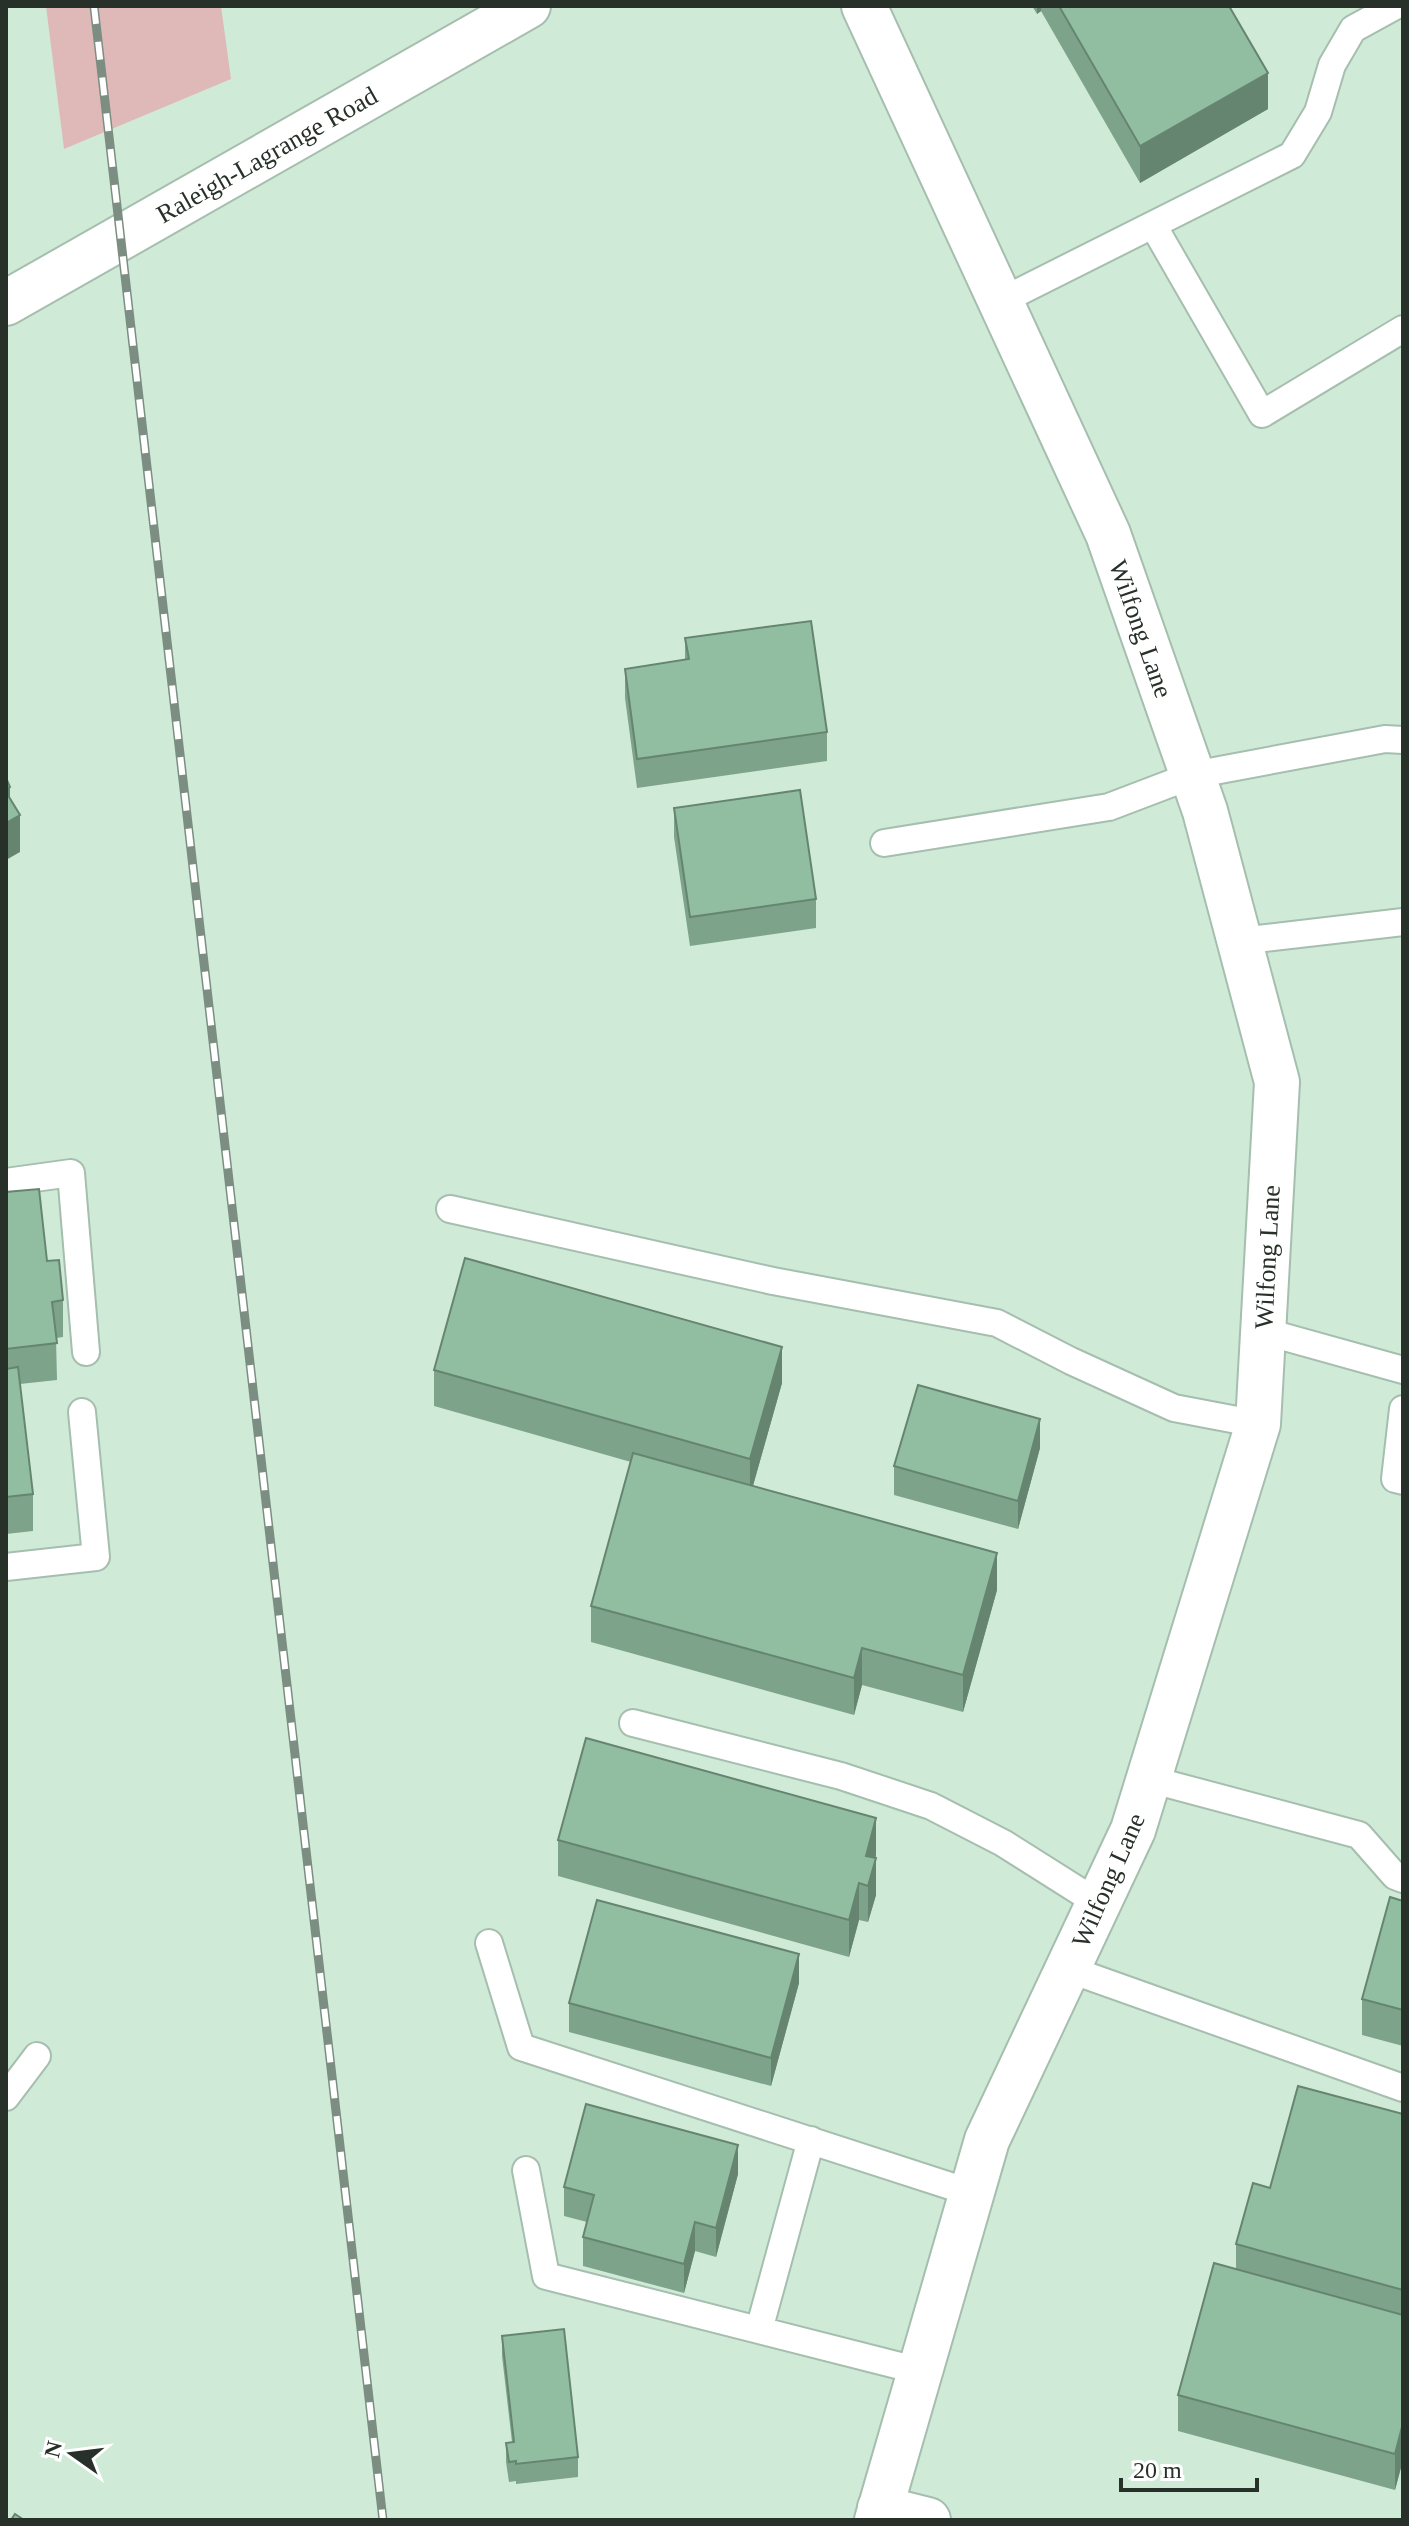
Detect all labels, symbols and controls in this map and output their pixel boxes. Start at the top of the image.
street label: Raleigh-Lagrange Road [152,81,382,229]
street label: Wilfong Lane [1103,556,1178,702]
street label: Wilfong Lane [1249,1184,1286,1330]
street label: Wilfong Lane [1066,1808,1151,1952]
north arrow [32,2414,112,2494]
text: N [39,2438,67,2460]
scale bar [1121,2442,1257,2492]
text: 20 m [1133,2457,1182,2483]

